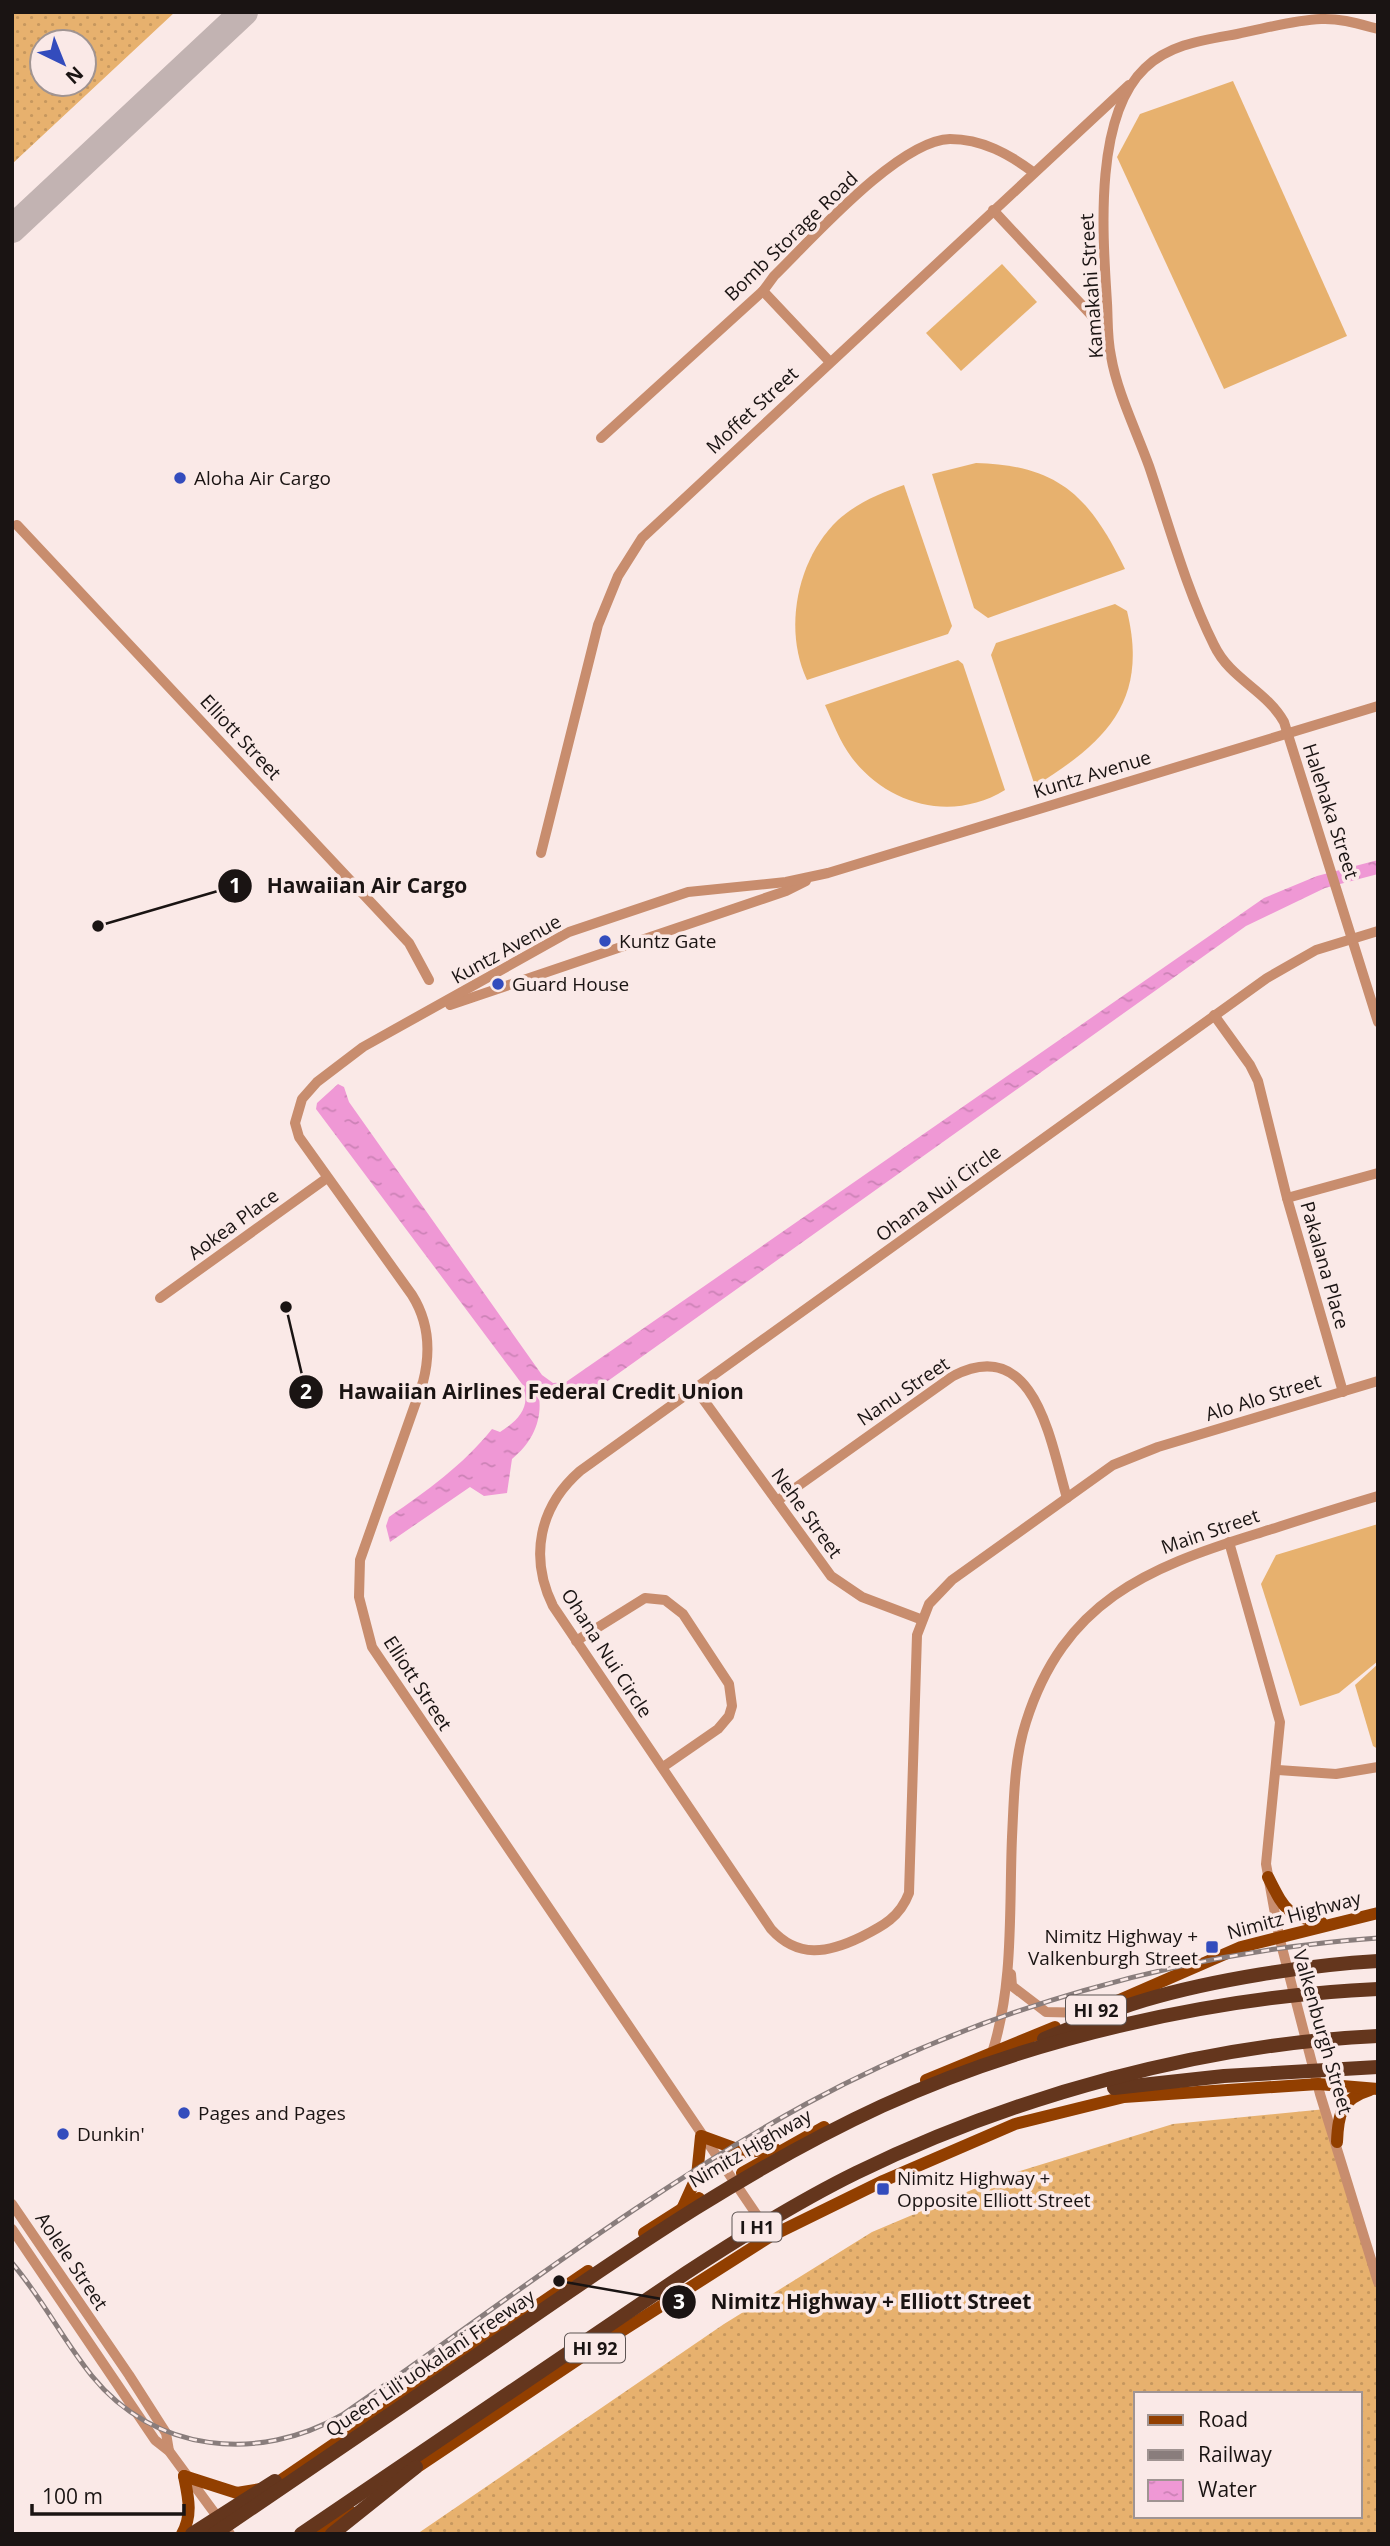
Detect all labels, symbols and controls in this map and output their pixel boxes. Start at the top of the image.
north arrow [28,28,98,98]
text: N [60,61,89,90]
street label: Bomb Storage Road [719,165,863,307]
street label: Kamakahi Street [1073,212,1109,359]
street label: Moffet Street [700,361,804,459]
place label: Aloha Air Cargo [194,465,331,491]
marker: Aloha Air Cargo [172,470,188,486]
street label: Elliott Street [195,689,287,785]
street label: Halehaka Street [1297,740,1365,882]
street label: Kuntz Avenue [1030,744,1154,804]
callout: Hawaiian Air Cargo [218,865,481,907]
text: 1 [229,871,241,899]
text: Hawaiian Air Cargo [267,871,467,899]
street label: Kuntz Avenue [446,908,566,990]
place label: Kuntz Gate [619,928,716,954]
marker: Kuntz Gate [597,933,613,949]
place label: Guard House [512,971,629,997]
marker: Guard House [490,976,506,992]
street label: Ohana Nui Circle [870,1139,1006,1247]
street label: Aokea Place [182,1182,284,1266]
street label: Pakalana Place [1294,1198,1356,1332]
street label: Nanu Street [852,1350,954,1431]
street label: Alo Alo Street [1202,1367,1324,1427]
callout: Hawaiian Airlines Federal Credit Union [289,1371,758,1413]
text: 2 [300,1377,312,1405]
text: Hawaiian Airlines Federal Credit Union [338,1377,744,1405]
street label: Nehe Street [766,1463,849,1563]
street label: Main Street [1157,1502,1263,1560]
street label: Ohana Nui Circle [556,1583,658,1723]
street label: Elliott Street [378,1631,458,1736]
street label: Nimitz Highway [1224,1885,1364,1945]
place label: Nimitz Highway + Valkenburgh Street [1028,1923,1198,1971]
marker: Nimitz Highway + Valkenburgh Street [1204,1939,1220,1955]
street label: Valkenburgh Street [1287,1947,1359,2118]
road number: HI 92 [1066,1996,1126,2024]
place label: Pages and Pages [198,2100,346,2126]
street label: Nimitz Highway [684,2102,817,2194]
marker: Pages and Pages [176,2105,192,2121]
place label: Dunkin' [77,2121,145,2147]
marker: Dunkin' [55,2126,71,2142]
place label: Nimitz Highway + Opposite Elliott Street [897,2165,1091,2213]
marker: Nimitz Highway + Opposite Elliott Street [875,2181,891,2197]
street label: Aolele Street [30,2207,114,2315]
road number: I H1 [732,2213,782,2242]
callout: Nimitz Highway + Elliott Street [661,2281,1045,2323]
street label: Queen Liliʻuokalani Freeway [320,2283,540,2443]
text: 3 [673,2287,685,2315]
text: Nimitz Highway + Elliott Street [711,2287,1031,2315]
road number: HI 92 [565,2334,625,2362]
legend [1134,2392,1362,2518]
text: Road [1198,2405,1248,2433]
text: Railway [1198,2440,1272,2468]
scale bar [32,2472,184,2516]
text: Water [1198,2475,1257,2503]
text: 100 m [42,2482,103,2510]

